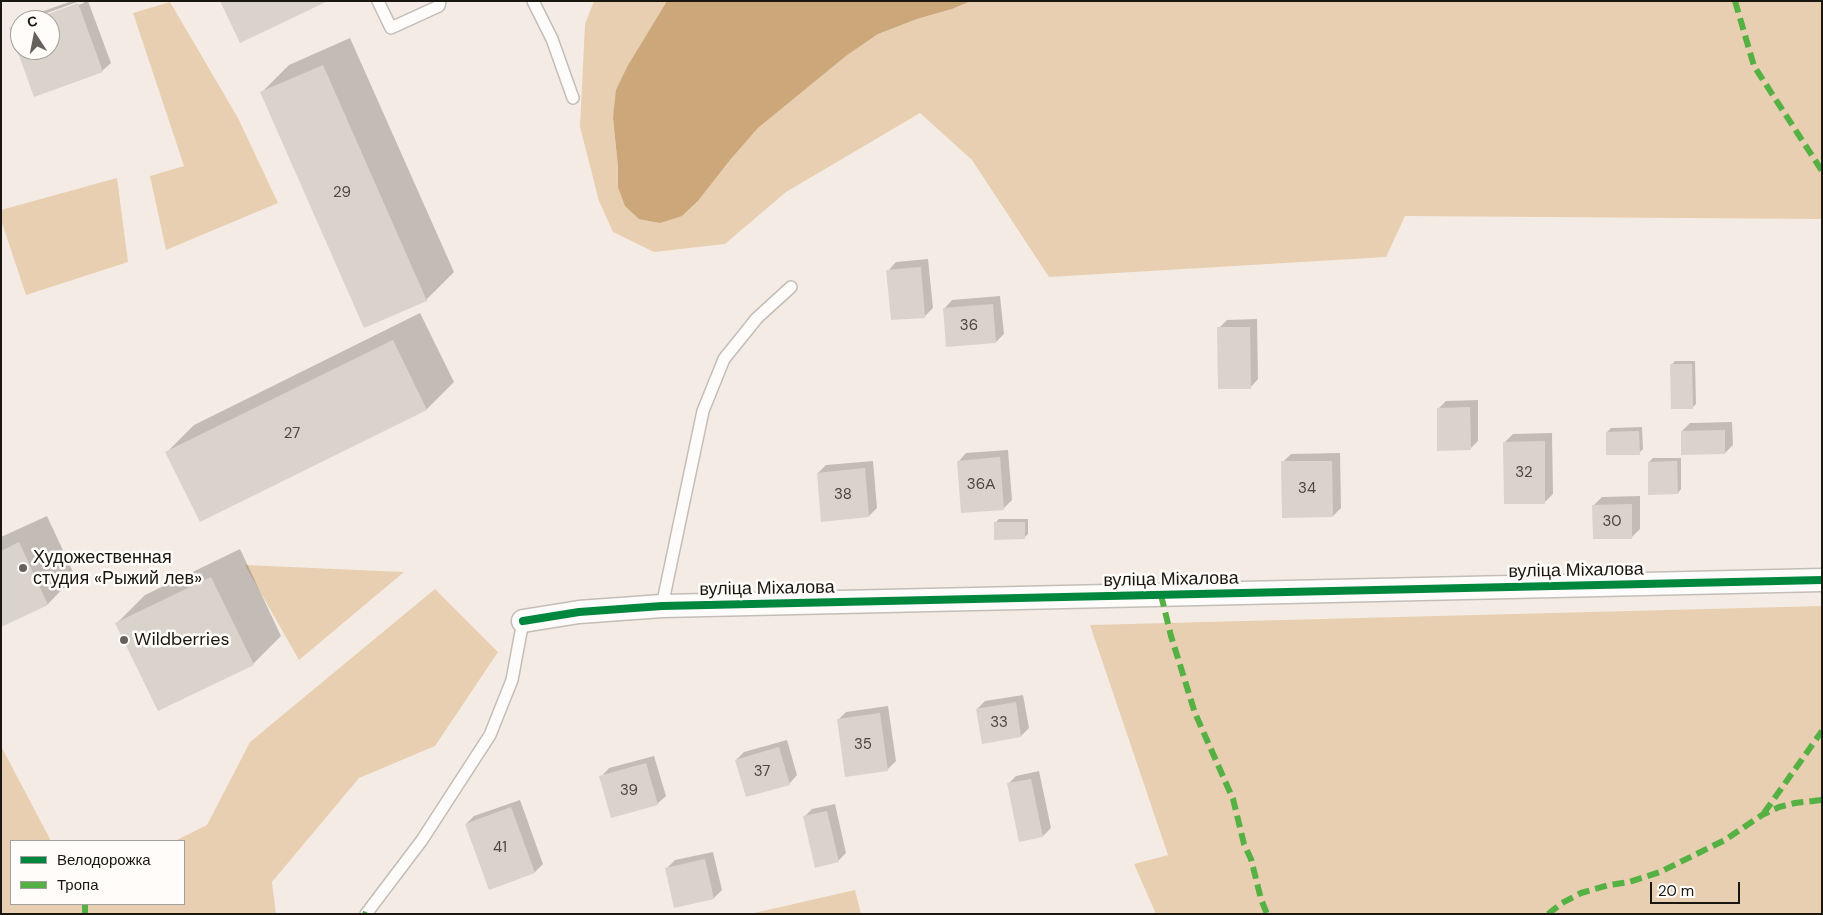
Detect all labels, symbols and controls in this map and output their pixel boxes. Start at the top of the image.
north arrow [10,10,60,60]
text: С [26,11,39,31]
house number: 29 [333,184,351,202]
house number: 36 [960,317,978,335]
house number: 27 [284,425,300,443]
house number: 32 [1515,464,1533,482]
house number: 36А [967,476,995,494]
house number: 34 [1298,480,1316,498]
house number: 38 [834,486,852,504]
house number: 30 [1602,513,1622,531]
place label: Художественная студия «Рыжий лев» [33,547,202,590]
street label: вуліца Міхалова [1508,559,1644,583]
marker: Художественная студия «Рыжий лев» [17,562,29,574]
street label: вуліца Міхалова [1103,568,1239,592]
street label: вуліца Міхалова [699,577,835,601]
place label: Wildberries [134,629,229,651]
marker: Wildberries [118,634,130,646]
house number: 33 [990,714,1008,732]
house number: 35 [854,736,872,754]
house number: 37 [754,763,770,781]
house number: 39 [620,782,638,800]
house number: 41 [493,839,507,857]
legend [10,840,185,905]
text: Велодорожка [57,850,151,870]
scale bar [1653,872,1743,904]
text: Тропа [57,875,98,895]
text: 20 m [1658,881,1694,901]

